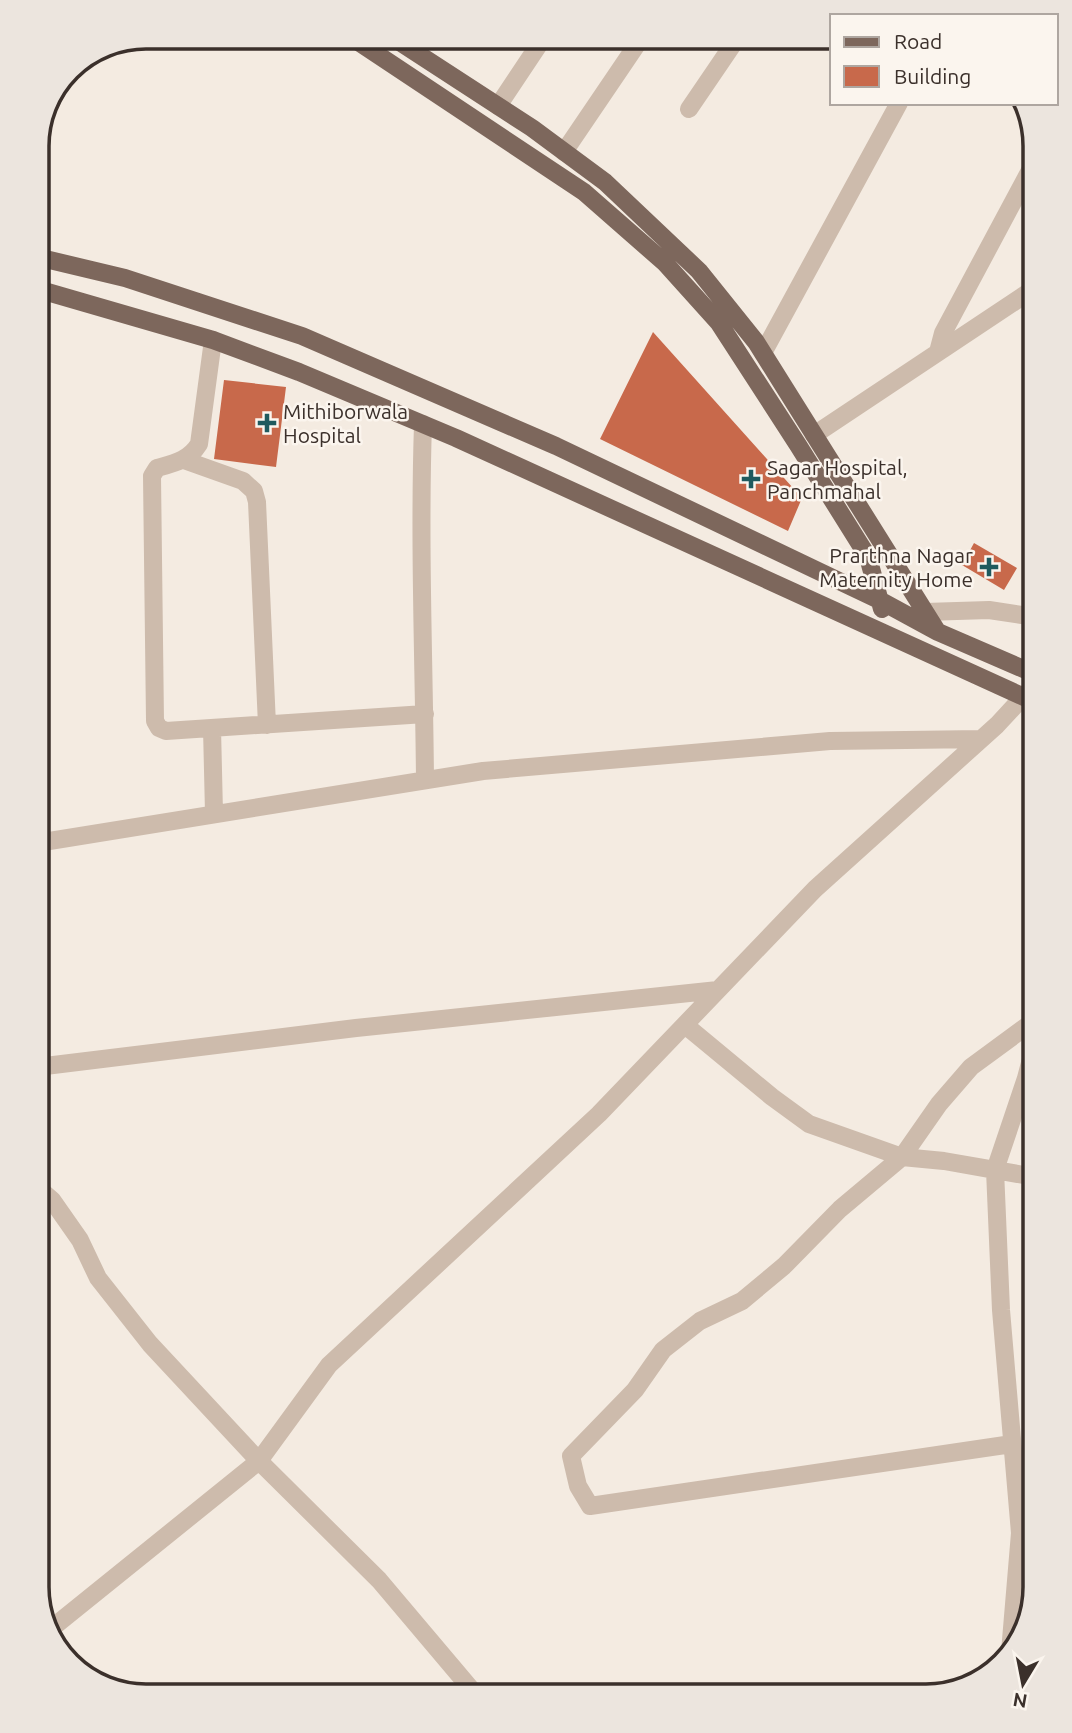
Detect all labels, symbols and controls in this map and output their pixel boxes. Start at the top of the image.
legend [830,14,1058,105]
text: Road [894,29,942,53]
text: Building [894,64,971,88]
place label: Mithiborwala Hospital [283,399,408,447]
marker: Mithiborwala Hospital [257,413,277,433]
place label: Sagar Hospital, Panchmahal [767,455,908,503]
marker: Sagar Hospital, Panchmahal [741,469,761,489]
place label: Prarthna Nagar Maternity Home [819,543,973,591]
marker: Prarthna Nagar Maternity Home [979,557,999,577]
north arrow [988,1649,1058,1719]
text: N [1011,1689,1029,1713]

